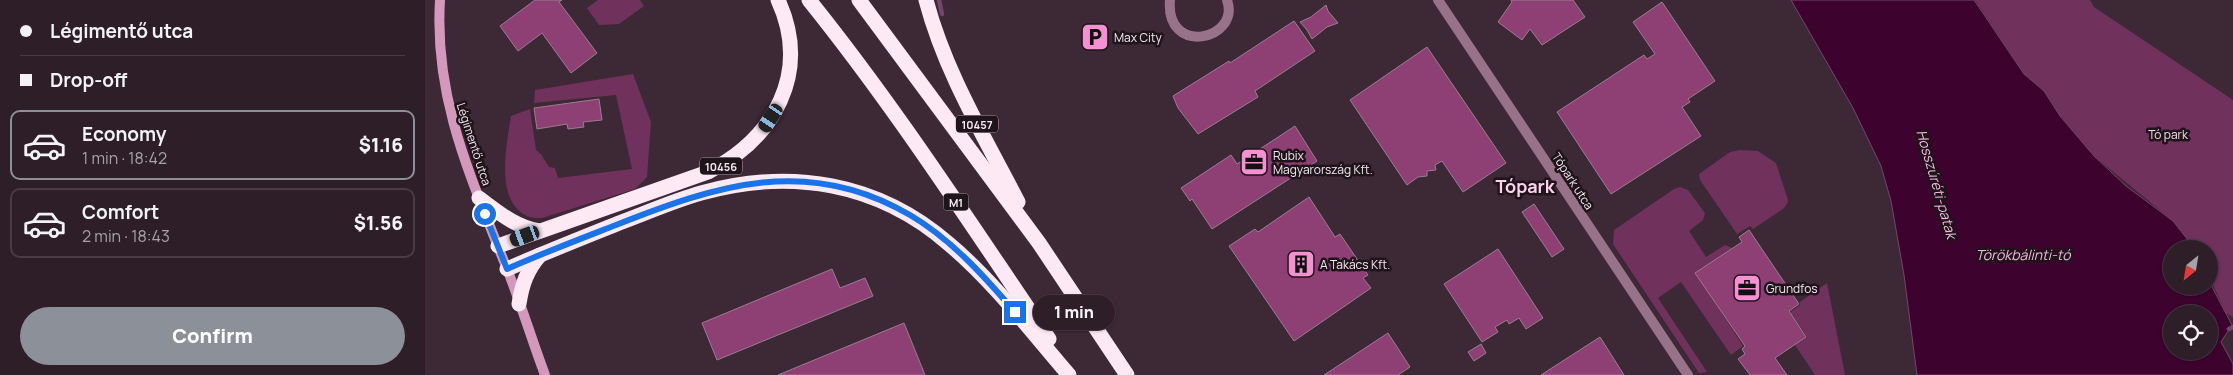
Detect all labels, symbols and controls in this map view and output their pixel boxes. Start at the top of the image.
text: Légimentő utca [50,18,193,44]
parking icon: Max City [1080,22,1110,52]
place label: Max City [1114,29,1162,46]
text: Drop-off [50,67,127,93]
street label: Légimentő utca [453,100,495,188]
car [756,101,785,135]
road number: 10457 [956,116,998,132]
text: Economy [82,121,166,147]
icon: car [22,123,67,168]
park label: Tó park [2148,126,2189,143]
water label: Hosszúréti-patak [1912,127,1962,243]
text: $1.16 [359,132,403,158]
text: 1 min · 18:42 [82,147,167,169]
office icon: Rubix Magyarország Kft. [1239,147,1269,177]
place label: Rubix Magyarország Kft. [1273,147,1373,178]
street label: Tópark utca [1548,149,1598,213]
road number: 10456 [700,158,742,175]
district label: Tópark [1496,174,1556,198]
road number: M1 [943,193,969,210]
text: Comfort [82,199,159,225]
icon: car [22,201,67,246]
route start [474,203,496,225]
text: $1.56 [354,210,403,236]
car [508,224,541,248]
text: 2 min · 18:43 [82,225,170,247]
north arrow [2163,240,2217,295]
map controls [2163,240,2218,360]
water label: Törökbálinti-tó [1976,245,2071,264]
building icon: A Takács Kft. [1286,249,1316,279]
place label: A Takács Kft. [1320,256,1390,273]
office icon: Grundfos [1732,273,1762,303]
place label: Grundfos [1766,280,1817,297]
callout: 1 min [1033,294,1115,330]
route end [1004,301,1026,323]
text: 1 min [1054,301,1094,323]
button: locate [2163,305,2218,360]
button: Confirm [20,307,405,365]

